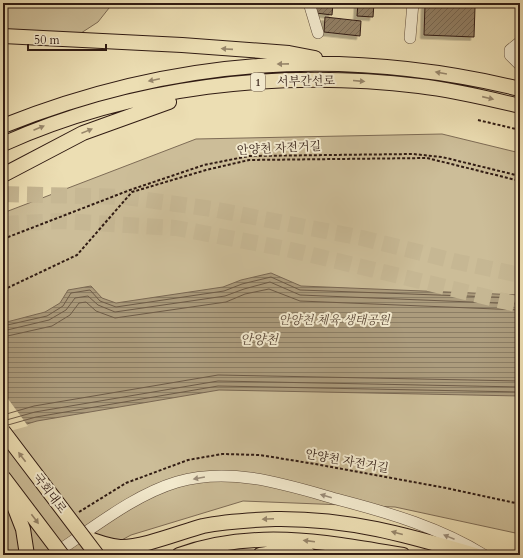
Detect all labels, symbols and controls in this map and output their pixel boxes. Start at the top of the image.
scale bar [28,26,106,52]
text: 50 m [34,32,61,48]
one-way arrow [221,45,233,52]
one-way arrow [276,61,289,67]
one-way arrow [434,70,447,76]
street label: 서부간선로 [277,72,336,90]
road number: 1 [251,73,265,91]
one-way arrow [353,77,365,84]
one-way arrow [148,78,161,84]
one-way arrow [481,96,494,102]
one-way arrow [33,125,44,131]
one-way arrow [82,128,94,134]
street label: 안양천 자전거길 [236,138,322,158]
park label: 안양천 체육 생태공원 [278,312,391,328]
water label: 안양천 [240,331,279,349]
street label: 안양천 자전거길 [304,446,390,476]
one-way arrow [18,451,27,462]
street label: 국회대로 [30,470,71,517]
one-way arrow [193,475,205,481]
one-way arrow [320,493,332,499]
one-way arrow [31,514,39,525]
one-way arrow [262,516,274,523]
one-way arrow [391,529,403,535]
one-way arrow [444,534,455,540]
one-way arrow [303,538,315,544]

